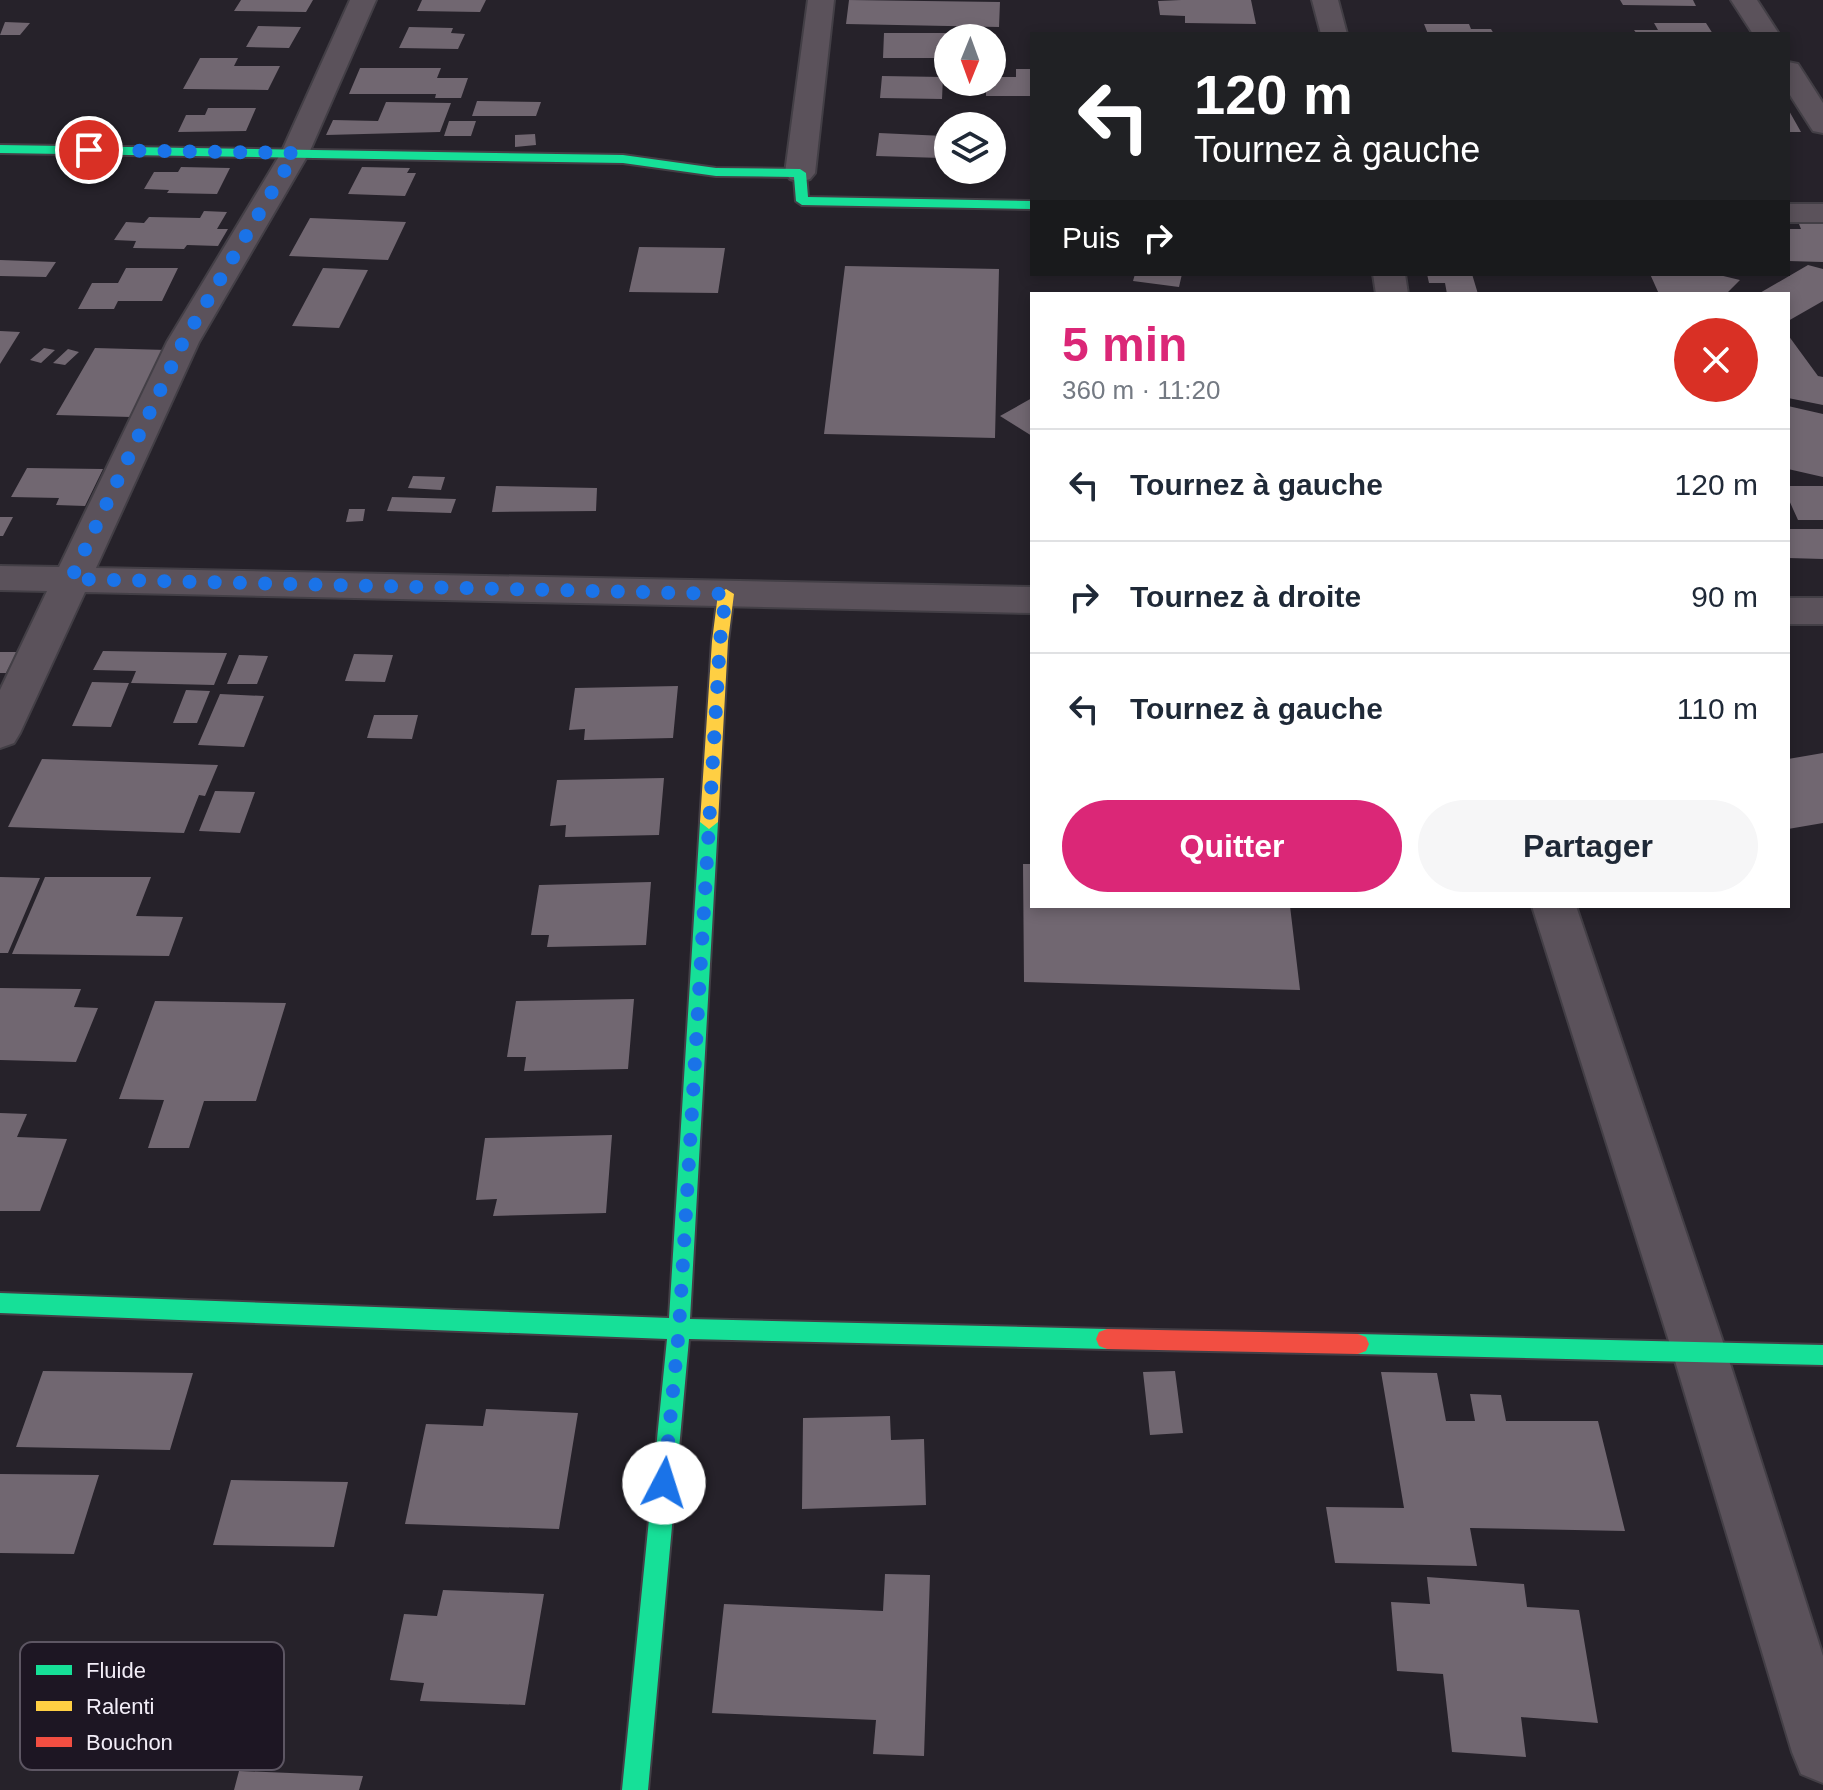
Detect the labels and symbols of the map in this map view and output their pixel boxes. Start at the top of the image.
north arrow [934,24,1006,96]
pin [55,116,123,184]
position arrow [622,1441,706,1525]
legend [20,1642,284,1770]
text: Fluide [86,1658,146,1683]
text: Ralenti [86,1694,154,1719]
text: Bouchon [86,1730,173,1755]

